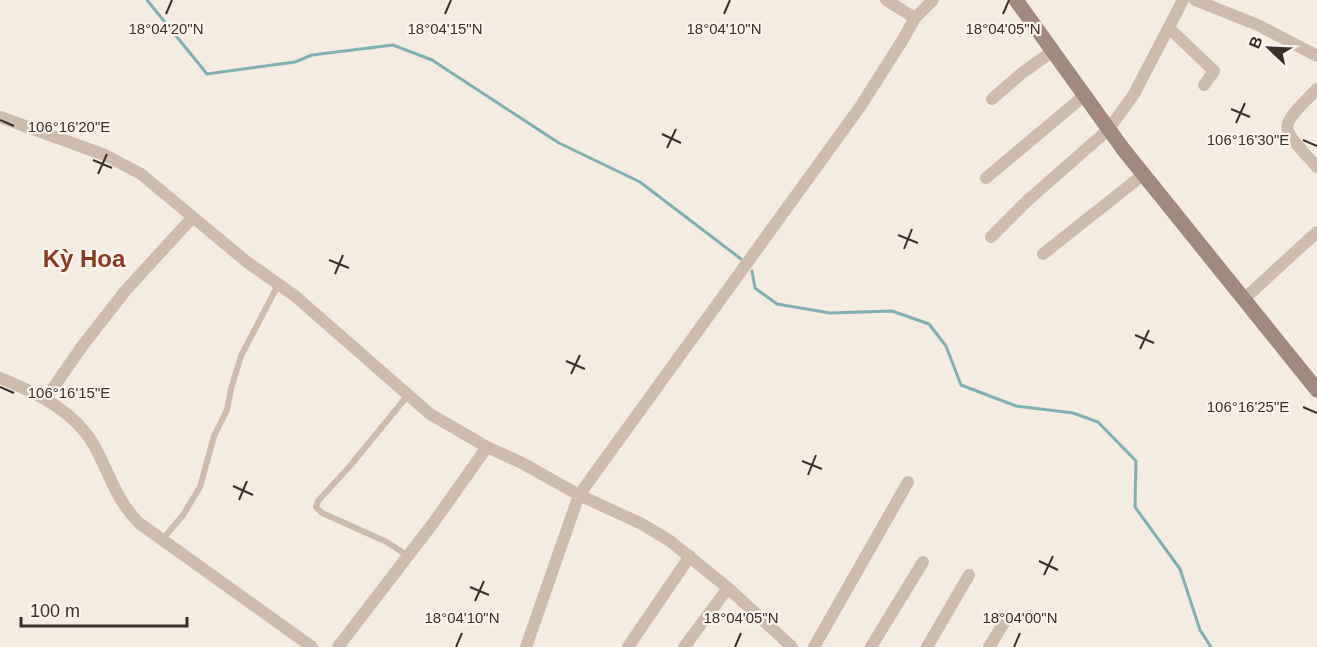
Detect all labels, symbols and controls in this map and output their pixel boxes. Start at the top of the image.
north arrow [1239,18,1299,78]
text: 18°04'20"N [128,20,204,37]
text: 18°04'15"N [407,20,483,37]
text: 18°04'10"N [686,20,762,37]
text: 18°04'05"N [965,20,1041,37]
text: B [1246,34,1266,51]
text: 106°16'20"E [28,118,110,135]
text: 106°16'30"E [1207,131,1289,148]
district label: Kỳ Hoa [43,245,126,272]
text: 106°16'15"E [28,384,110,401]
text: 106°16'25"E [1207,398,1289,415]
scale bar [21,590,188,628]
text: 100 m [30,601,80,621]
text: 18°04'10"N [424,609,500,626]
text: 18°04'05"N [703,609,779,626]
text: 18°04'00"N [982,609,1058,626]

